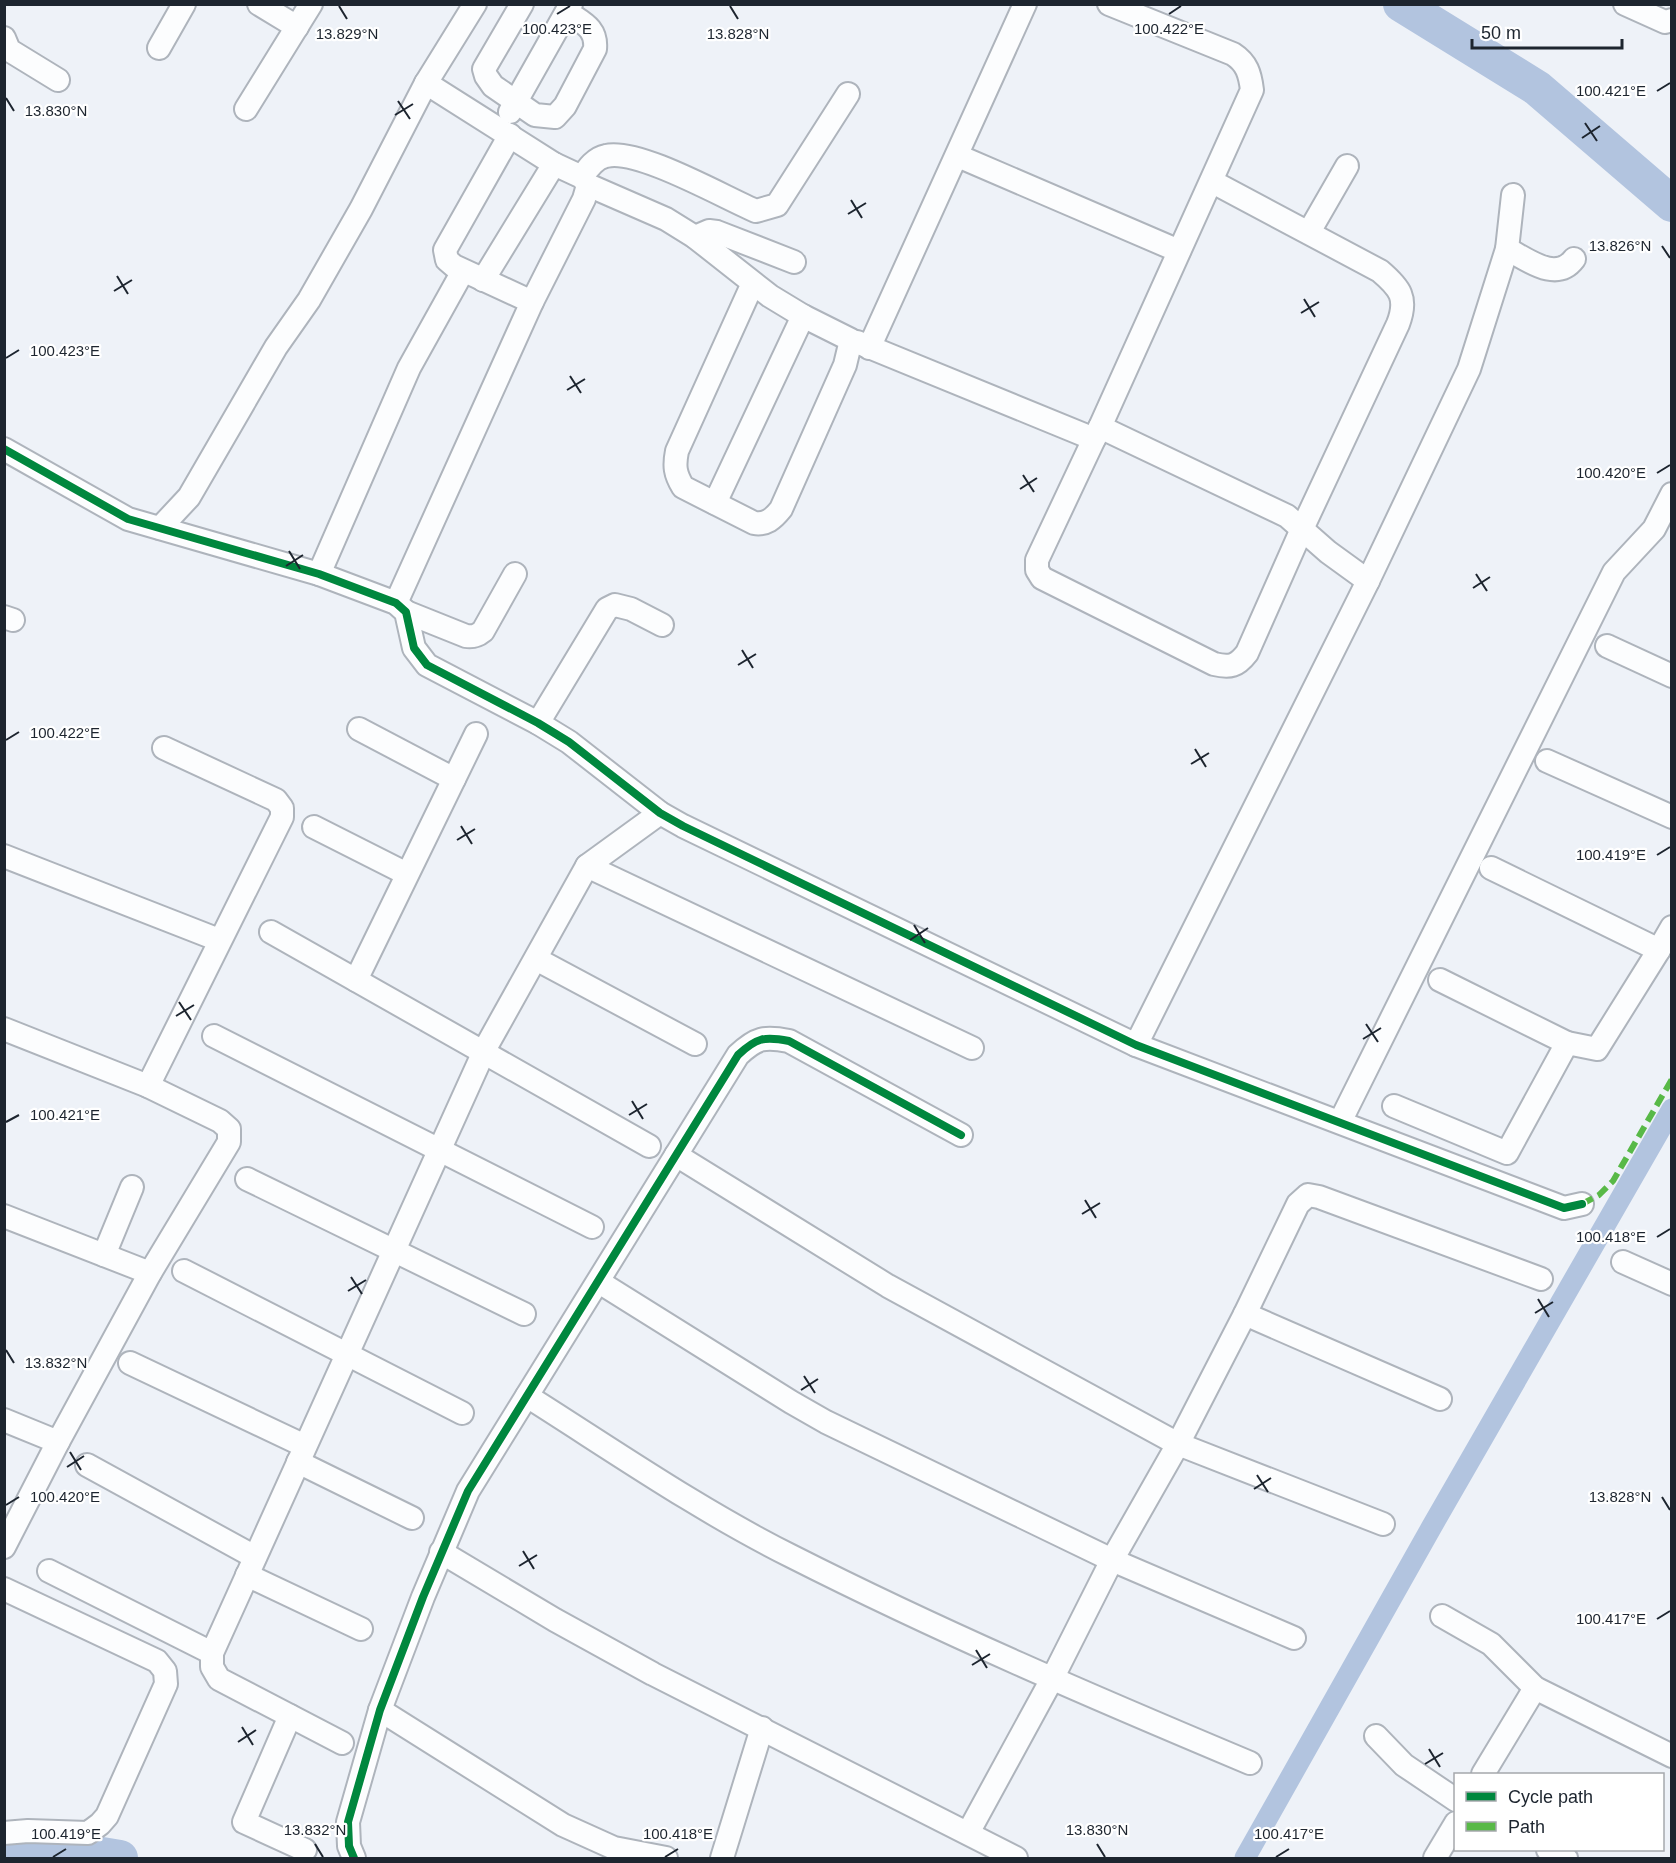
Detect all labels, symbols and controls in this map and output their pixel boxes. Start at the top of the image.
scale bar [1472,12,1622,50]
text: 100.423°E [522,20,592,37]
text: 100.422°E [1134,20,1204,37]
text: 50 m [1481,23,1521,43]
text: 13.829°N [316,25,378,42]
text: 13.828°N [707,25,769,42]
text: 100.421°E [1576,82,1646,99]
text: 13.830°N [25,102,87,119]
text: 13.826°N [1589,237,1651,254]
text: 100.423°E [30,342,100,359]
text: 100.420°E [1576,464,1646,481]
text: 100.422°E [30,724,100,741]
text: 100.419°E [1576,846,1646,863]
text: 100.421°E [30,1106,100,1123]
text: 100.418°E [1576,1228,1646,1245]
text: 13.832°N [25,1354,87,1371]
text: 100.420°E [30,1488,100,1505]
text: 13.828°N [1589,1488,1651,1505]
text: 100.417°E [1576,1610,1646,1627]
legend [1454,1773,1664,1851]
text: Cycle path [1508,1787,1593,1807]
text: Path [1508,1817,1545,1837]
text: 13.832°N [284,1821,346,1838]
text: 13.830°N [1066,1821,1128,1838]
text: 100.419°E [31,1825,101,1842]
text: 100.418°E [643,1825,713,1842]
text: 100.417°E [1254,1825,1324,1842]

